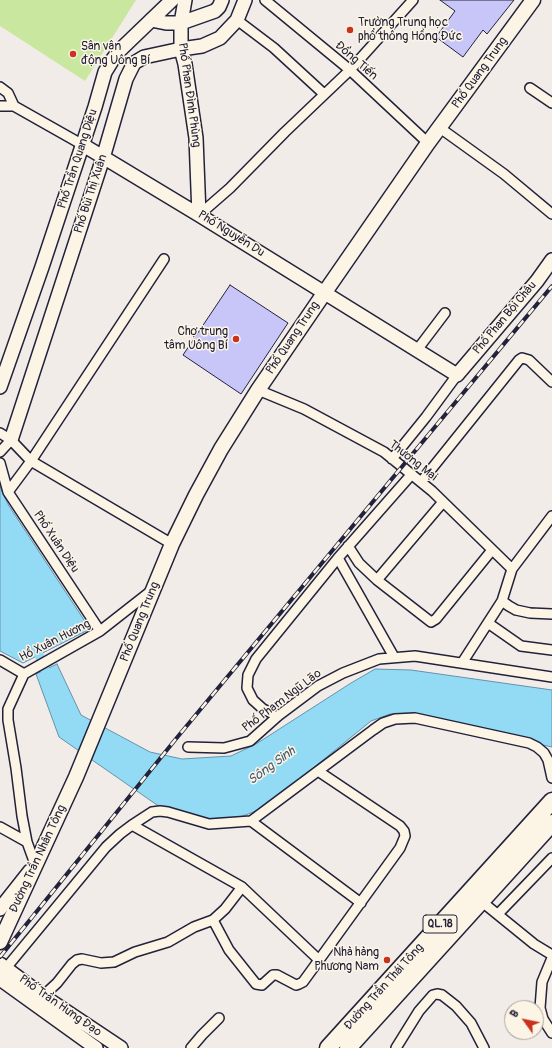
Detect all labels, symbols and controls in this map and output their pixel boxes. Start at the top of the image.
place label: Trường Trung học phổ thông Hồng Đức [358,16,462,44]
marker: Trường Trung học phổ thông Hồng Đức [345,25,355,35]
street label: Phố Quang Trung [449,34,511,112]
street label: Đồng Tiến [332,39,380,83]
place label: Sân vận động Uông Bí [81,40,150,68]
street label: Phố Phan Đình Phùng [175,42,203,148]
marker: Sân vận động Uông Bí [68,49,78,59]
street label: Phố Trần Quang Diệu [55,107,101,211]
street label: Phố Bùi Thị Xuân [71,153,111,235]
street label: Phố Nguyễn Du [195,208,267,260]
street label: Phố Phan Bội Châu [470,279,540,357]
street label: Phố Quang Trung [263,299,323,377]
place label: Chợ trung tâm Uông Bí [164,325,228,353]
marker: Chợ trung tâm Uông Bí [231,334,241,344]
street label: Thương Mại [386,438,440,484]
street label: Phố Xuân Diệu [30,508,82,576]
street label: Phố Quang Trung [117,580,163,664]
street label: Hồ Xuân Hương [17,617,93,665]
street label: Phố Phạm Ngũ Lão [240,667,324,735]
water label: Sông Sinh [245,744,299,788]
street label: Đường Trần Nhân Tông [7,803,69,915]
road number: QL.18 [423,915,457,933]
street label: Đường Trần Thái Tông [341,941,427,1033]
place label: Nhà hàng Phương Nam [314,946,379,974]
marker: Nhà hàng Phương Nam [382,955,392,965]
street label: Phố Trần Hưng Đạo [16,972,104,1040]
north arrow [504,1000,544,1040]
text: B [507,1008,522,1020]

